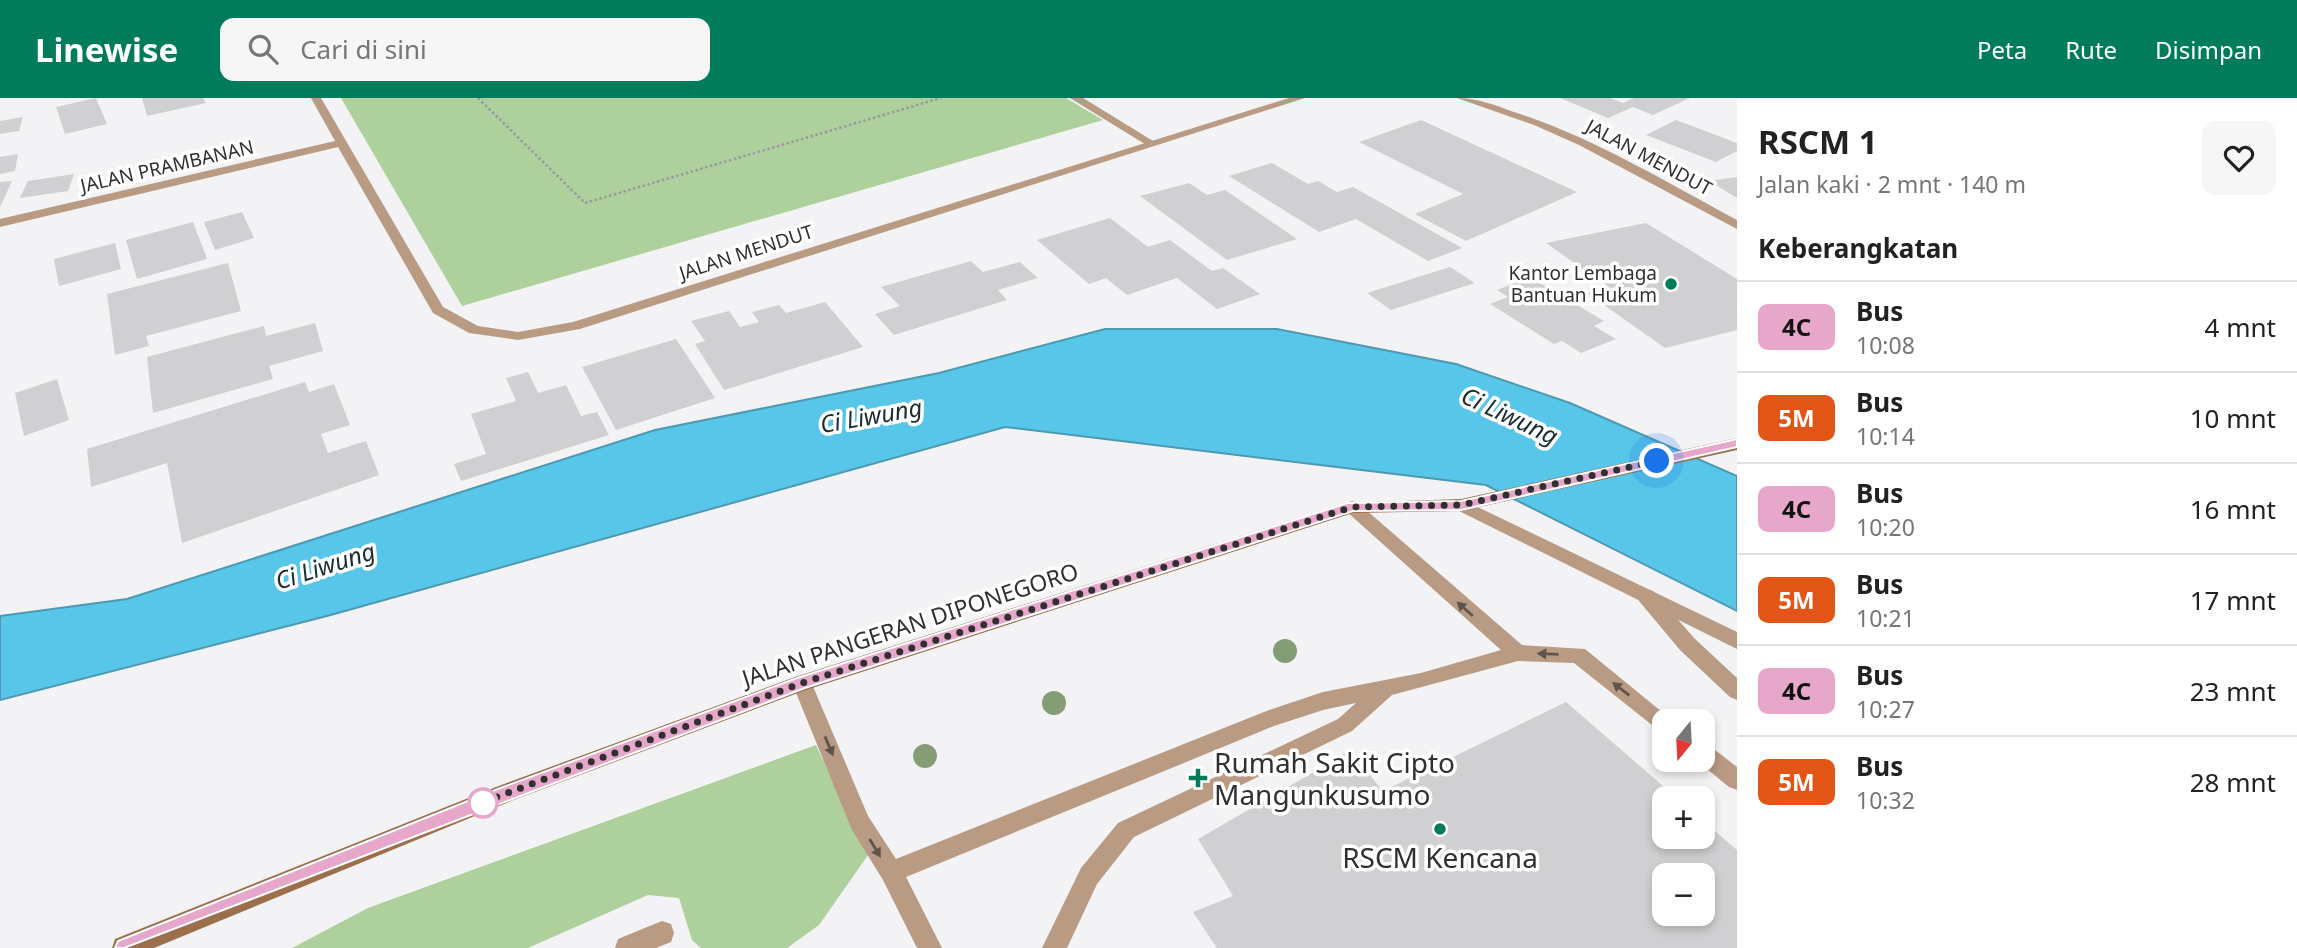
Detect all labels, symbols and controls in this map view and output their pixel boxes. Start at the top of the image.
search box [220,18,710,81]
text: Linewise [35,27,178,72]
icon: search [244,30,282,68]
text: Cari di sini [300,31,427,67]
text: Peta [1977,33,2027,66]
text: Rute [2065,33,2117,66]
text: Disimpan [2155,33,2262,66]
street label: JALAN MENDUT [1580,112,1717,201]
text: RSCM 1 [1758,119,1878,164]
button: heart [2202,121,2276,195]
street label: JALAN PRAMBANAN [76,133,256,199]
text: Jalan kaki · 2 mnt · 140 m [1758,168,2026,200]
street label: JALAN MENDUT [674,218,817,287]
text: Keberangkatan [1758,230,1958,266]
place label: Kantor Lembaga Bantuan Hukum [1509,260,1657,308]
marker: Kantor Lembaga Bantuan Hukum [1663,276,1679,292]
text: Bus [1856,293,1903,329]
text: 4 mnt [2205,309,2276,345]
text: 4C [1782,310,1811,343]
text: 10:08 [1856,329,1915,361]
water label: Ci Liwung [1456,378,1564,452]
text: Bus [1856,384,1903,420]
water label: Ci Liwung [817,390,925,440]
text: 10 mnt [2190,400,2276,436]
text: 5M [1778,401,1815,434]
text: 10:14 [1856,420,1915,452]
your location [1639,443,1674,478]
text: Bus [1856,475,1903,511]
text: 16 mnt [2190,491,2276,527]
text: 4C [1782,492,1811,525]
text: 10:20 [1856,511,1915,543]
water label: Ci Liwung [271,533,379,597]
street label: JALAN PANGERAN DIPONEGORO [736,554,1082,694]
text: Bus [1856,566,1903,602]
text: 17 mnt [2190,582,2276,618]
text: 5M [1778,583,1815,616]
one-way arrow [1457,602,1474,618]
text: 10:21 [1856,602,1915,634]
one-way arrow [1537,649,1559,660]
text: Bus [1856,657,1903,693]
text: 23 mnt [2190,673,2276,709]
text: 4C [1782,674,1811,707]
one-way arrow [1612,683,1630,697]
text: 10:27 [1856,693,1915,725]
north arrow [1652,709,1715,772]
map controls [1652,709,1715,926]
one-way arrow [823,736,834,757]
place label: Rumah Sakit Cipto Mangunkusumo [1214,743,1455,813]
text: Bus [1856,748,1903,784]
text: 28 mnt [2190,764,2276,800]
text: 5M [1778,765,1815,798]
marker: Rumah Sakit Cipto Mangunkusumo [1188,768,1208,788]
text: 10:32 [1856,784,1915,816]
button: + [1652,786,1715,849]
unlabelled marker [468,788,498,818]
marker: RSCM Kencana [1432,821,1448,837]
one-way arrow [869,838,882,857]
place label: RSCM Kencana [1342,838,1538,876]
button: − [1652,863,1715,926]

